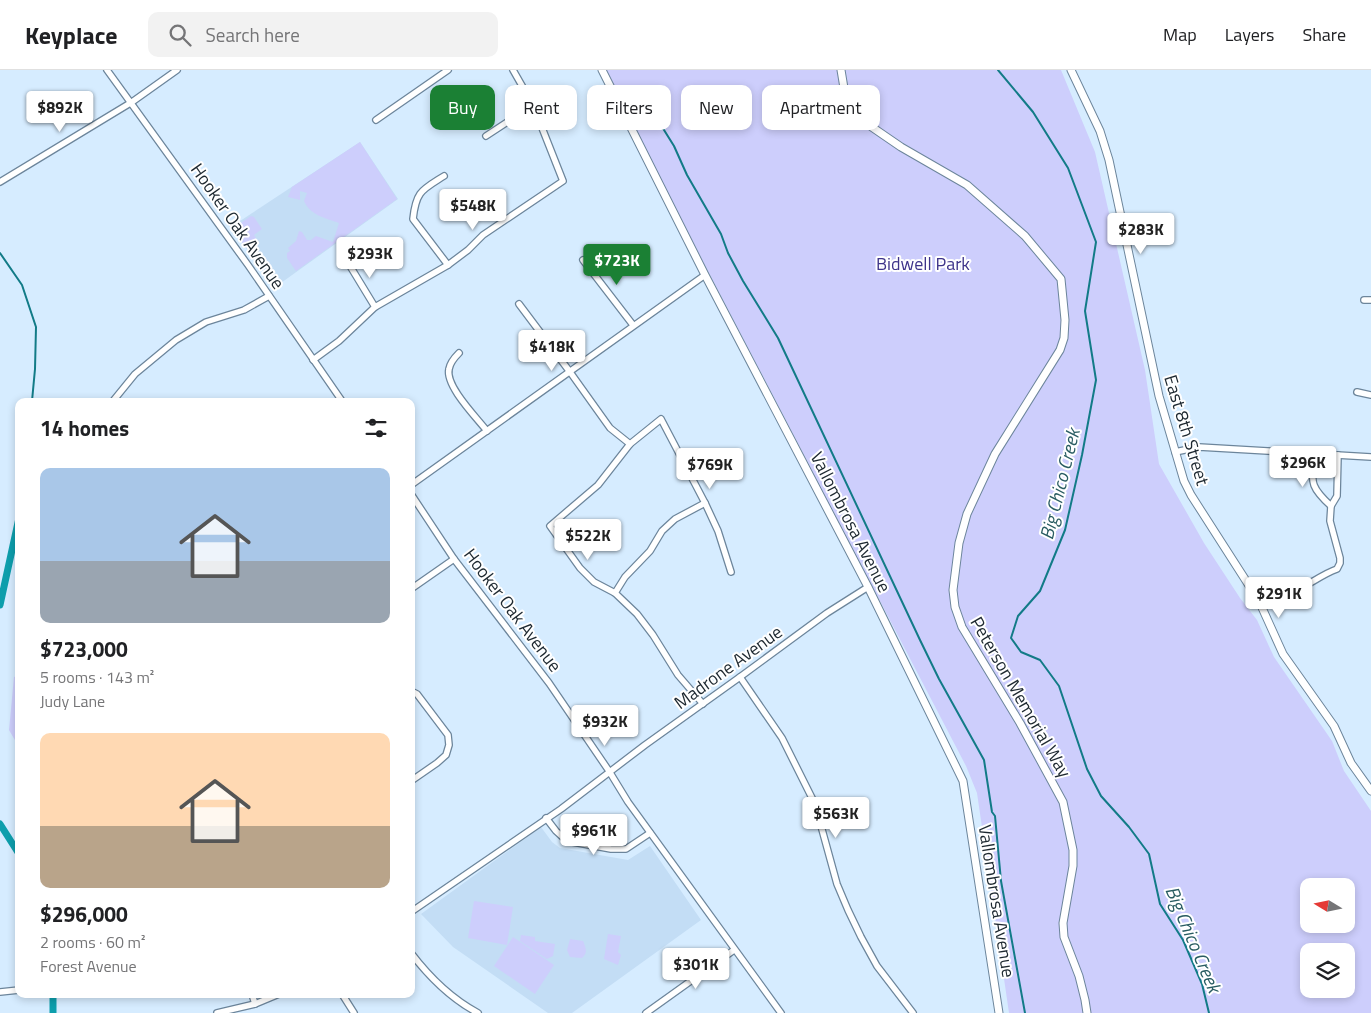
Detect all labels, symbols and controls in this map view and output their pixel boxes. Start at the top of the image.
search box [148,12,498,57]
text: Keyplace [25,17,118,53]
text: Search here [206,20,300,49]
icon: search [166,21,194,49]
text: Map [1163,21,1197,48]
text: Layers [1225,21,1274,48]
text: Share [1302,21,1346,48]
chip: Buy [430,85,495,130]
chip: Rent [505,85,577,130]
chip: Filters [587,85,671,130]
chip: New [681,85,752,130]
chip: Apartment [762,85,880,130]
pin: $892K [25,90,95,133]
text: $892K [37,95,83,119]
street label: Hooker Oak Avenue [184,157,292,295]
pin: $548K [438,189,508,231]
text: $548K [450,193,496,217]
pin: $283K [1106,212,1176,255]
text: $283K [1118,217,1164,241]
pin: $293K [335,236,405,279]
text: $293K [347,241,393,265]
pin: $723K [582,244,652,286]
text: $723K [594,248,640,272]
park label: Bidwell Park [876,250,970,277]
pin: $418K [517,330,587,372]
text: $418K [529,334,575,358]
street label: East 8th Street [1157,372,1217,489]
text: 14 homes [40,412,129,444]
icon: filters [362,414,390,442]
water label: Big Chico Creek [1031,423,1087,543]
pin: $296K [1268,446,1338,488]
street label: Vallombrosa Avenue [804,447,898,597]
pin: $769K [675,448,745,490]
text: $296K [1280,450,1326,474]
text: $769K [687,452,733,476]
icon: home [170,501,260,591]
pin: $522K [553,518,623,561]
text: $522K [565,523,611,547]
street label: Hooker Oak Avenue [458,543,568,677]
pin: $291K [1244,576,1314,619]
text: $291K [1256,581,1302,605]
street label: Peterson Memorial Way [964,611,1078,783]
street label: Madrone Avenue [668,618,788,716]
text: $723,000 [40,633,128,665]
text: 5 rooms · 143 m² [40,665,154,689]
text: Judy Lane [40,689,105,713]
pin: $932K [570,704,640,747]
text: $932K [582,709,628,733]
icon: home [170,766,260,856]
pin: $563K [801,796,871,839]
text: $563K [813,801,859,825]
pin: $961K [559,814,629,856]
text: $961K [571,818,617,842]
street label: Vallombrosa Avenue [972,823,1022,979]
north arrow [1300,878,1355,932]
map controls [1300,878,1355,998]
water label: Big Chico Creek [1159,881,1230,999]
text: $296,000 [40,898,128,930]
text: 2 rooms · 60 m² [40,930,145,954]
button: layers [1300,943,1355,998]
pin: $301K [661,948,731,990]
text: $301K [673,952,719,976]
text: Forest Avenue [40,954,137,978]

